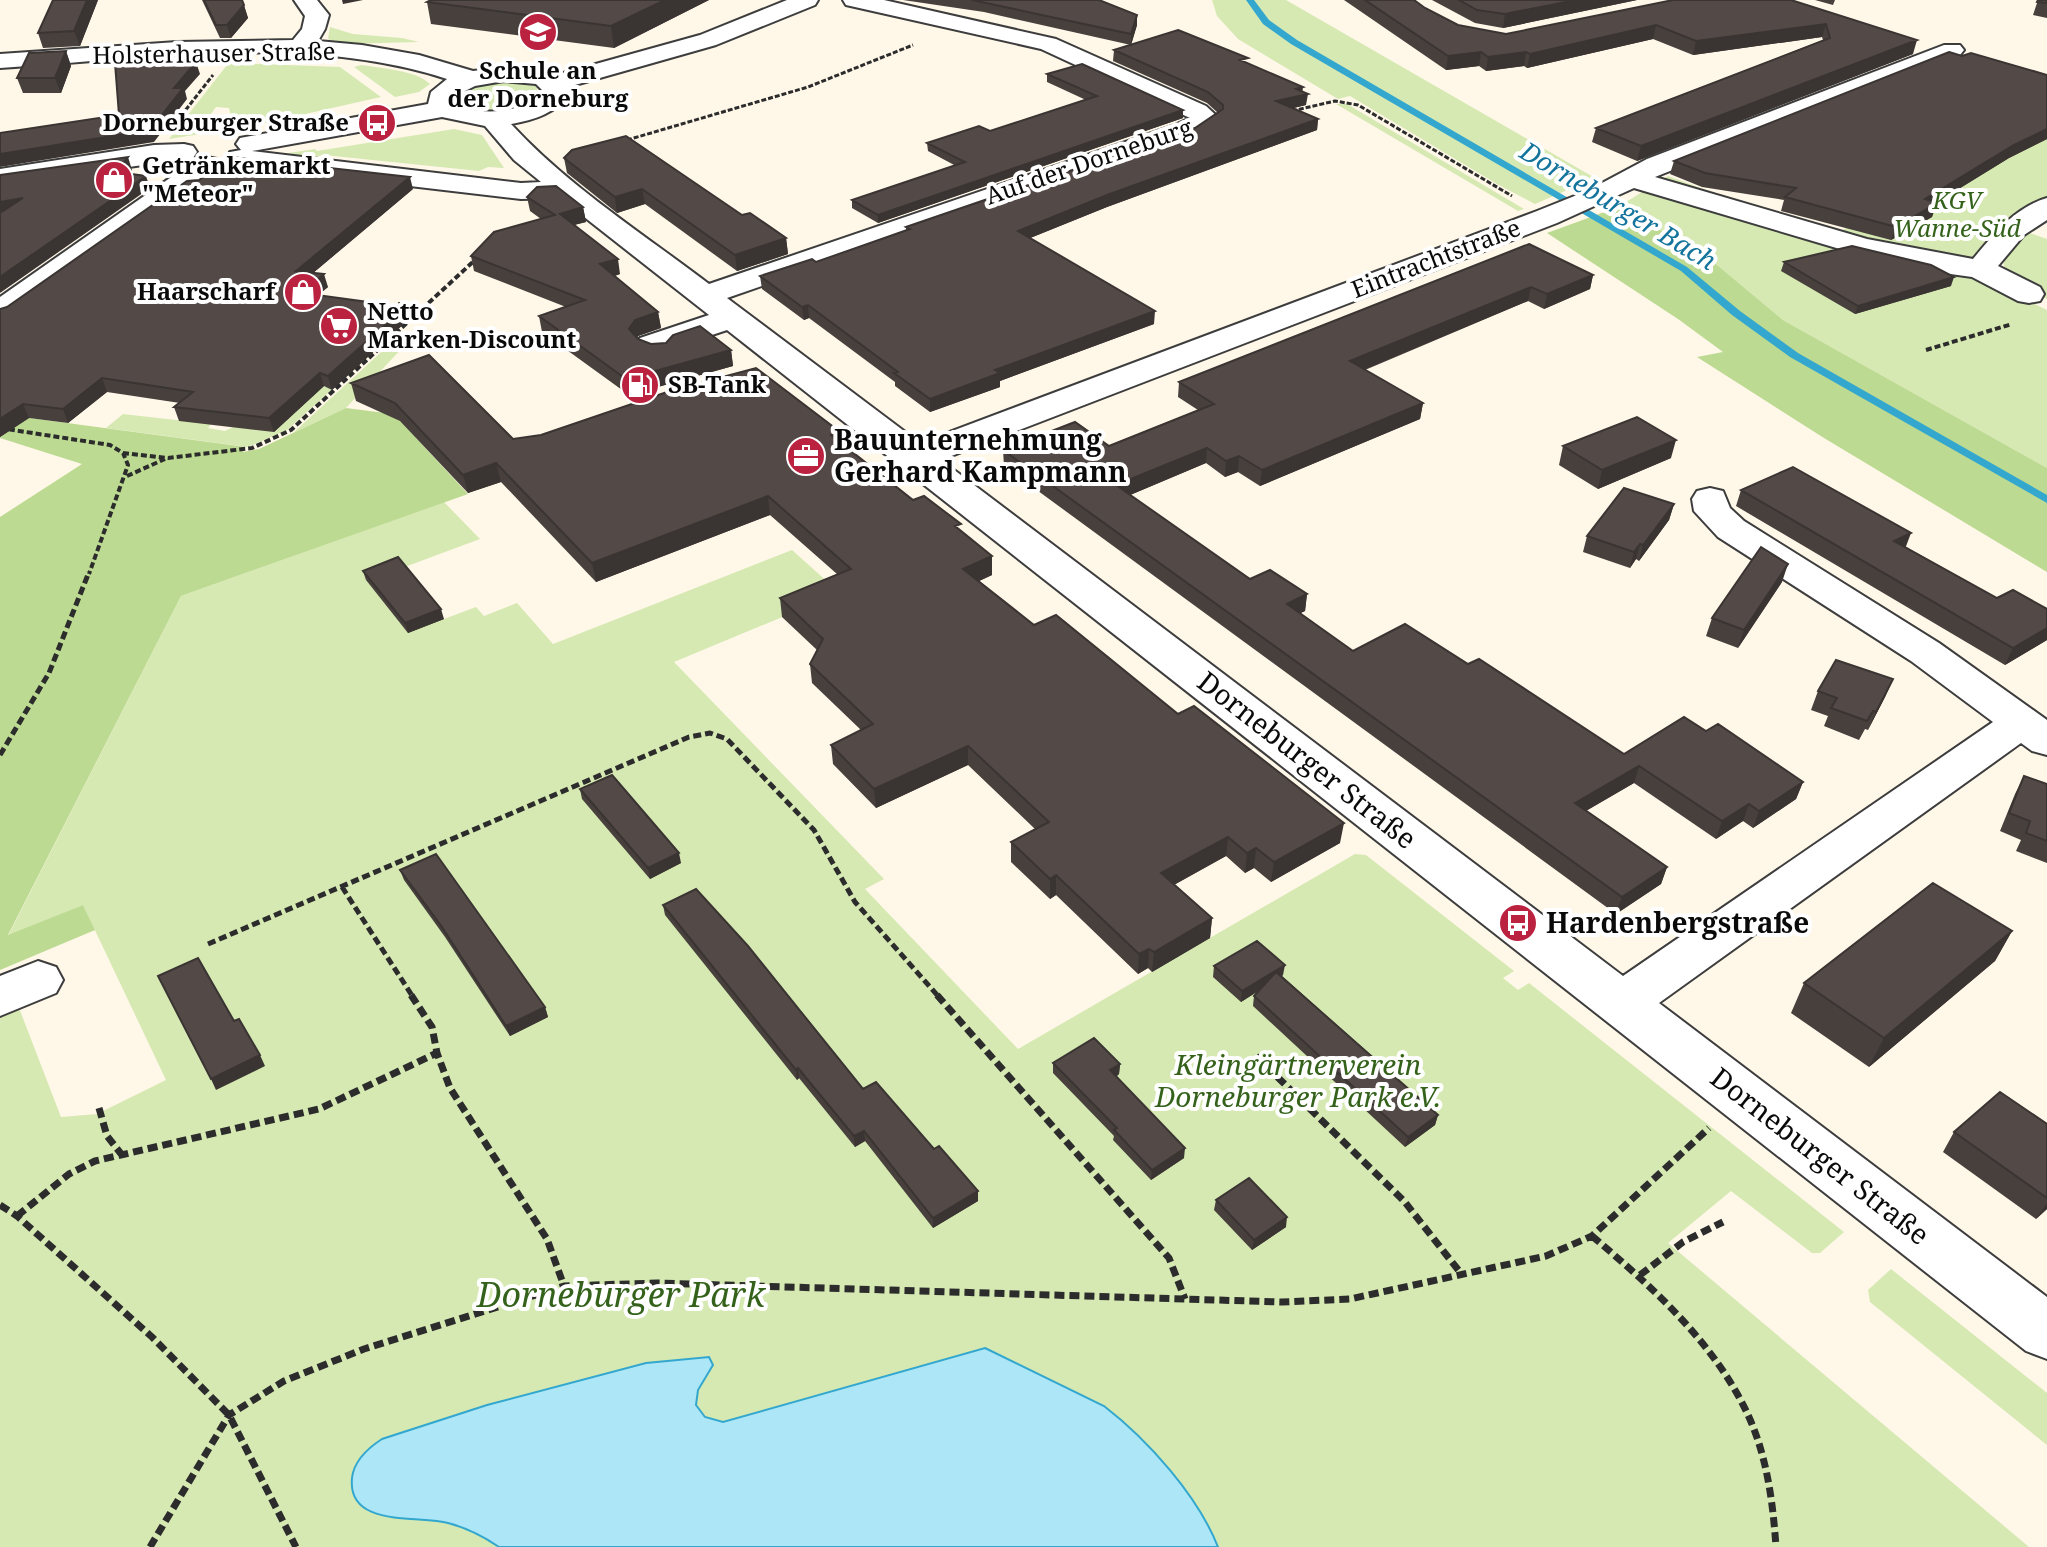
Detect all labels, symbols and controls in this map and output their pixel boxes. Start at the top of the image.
school or university icon: Schule an der Dorneburg [517,11,559,53]
street label: Holsterhauser Straße [92,34,336,71]
place label: Schule an der Dorneburg [447,53,629,114]
bus stop icon: Dorneburger Straße [356,102,398,144]
place label: Dorneburger Straße [103,105,349,138]
street label: Auf der Dorneburg [981,110,1197,212]
water label: Dorneburger Bach [1513,132,1724,278]
place label: Getränkemarkt "Meteor" [142,148,331,209]
shop icon: Getränkemarkt "Meteor" [93,159,135,201]
park label: KGV Wanne-Süd [1893,183,2021,244]
street label: Eintrachtstraße [1346,210,1525,305]
shop icon: Haarscharf [282,271,324,313]
place label: Haarscharf [137,274,277,307]
place label: Netto Marken-Discount [367,294,577,355]
supermarket icon: Netto Marken-Discount [318,305,360,347]
fuel station icon: SB-Tank [619,364,661,406]
place label: SB-Tank [668,367,767,400]
place label: Bauunternehmung Gerhard Kampmann [834,420,1127,490]
office icon: Bauunternehmung Gerhard Kampmann [785,435,827,477]
street label: Dorneburger Straße [1190,662,1425,857]
bus stop icon: Hardenbergstraße [1497,902,1539,944]
place label: Hardenbergstraße [1546,903,1809,941]
park label: Kleingärtnerverein Dorneburger Park e.V. [1154,1045,1441,1115]
street label: Dorneburger Straße [1703,1058,1938,1253]
park label: Dorneburger Park [476,1271,767,1317]

